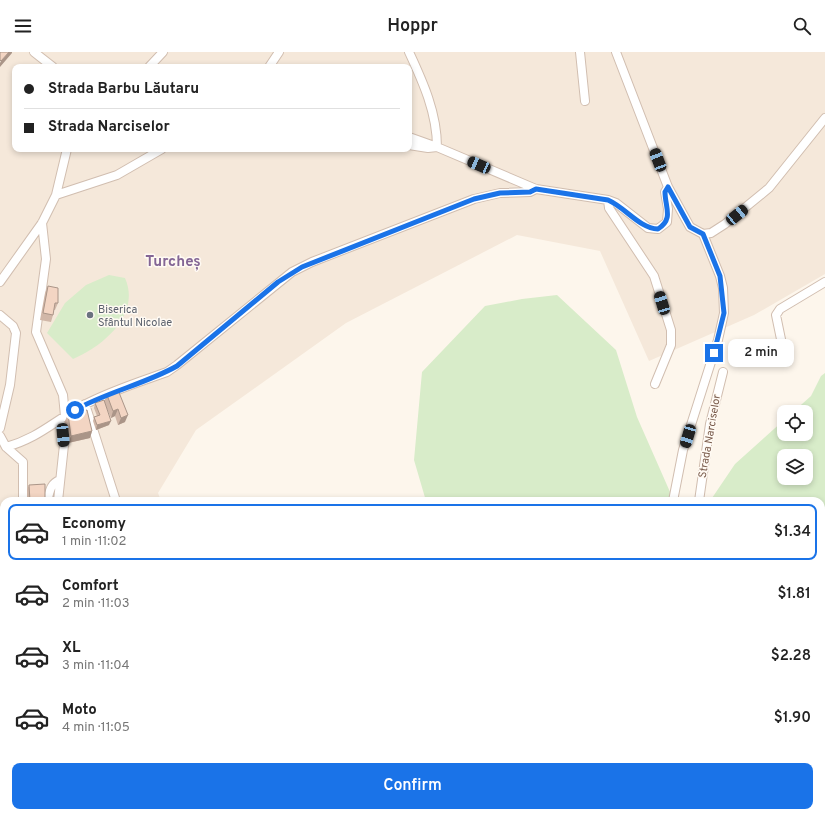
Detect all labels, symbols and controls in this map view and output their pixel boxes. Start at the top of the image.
icon: menu [12,15,34,37]
text: Hoppr [387,15,438,38]
icon: search [791,15,813,37]
text: Strada Barbu Lăutaru [48,80,199,99]
text: Strada Narciselor [48,118,170,137]
car [648,147,668,173]
car [466,155,492,175]
car [724,203,750,227]
district label: Turcheș [145,253,201,272]
car [653,290,671,316]
place label: Biserica Sfântul Nicolae [98,303,172,330]
marker: Biserica Sfântul Nicolae [85,310,95,320]
callout: 2 min [728,339,794,367]
route end [705,344,723,362]
text: 2 min [744,345,778,361]
street label: Strada Narciselor [696,393,724,479]
route start [66,401,84,419]
map controls [777,405,813,485]
button: locate [777,405,813,441]
car [56,423,70,447]
car [679,423,697,449]
button: layers [777,449,813,485]
icon: car [14,514,50,550]
text: Economy [62,515,126,534]
text: $1.34 [774,523,811,542]
text: 1 min · 11:02 [62,534,127,550]
icon: car [14,576,50,612]
text: Comfort [62,577,119,596]
text: $1.81 [777,585,811,604]
text: 2 min · 11:03 [62,596,130,612]
icon: car [14,638,50,674]
text: XL [62,639,80,658]
text: $2.28 [771,647,811,666]
text: 3 min · 11:04 [62,658,130,674]
icon: car [14,700,50,736]
text: Moto [62,701,97,720]
text: $1.90 [774,709,811,728]
text: 4 min · 11:05 [62,720,130,736]
button: Confirm [12,763,813,809]

